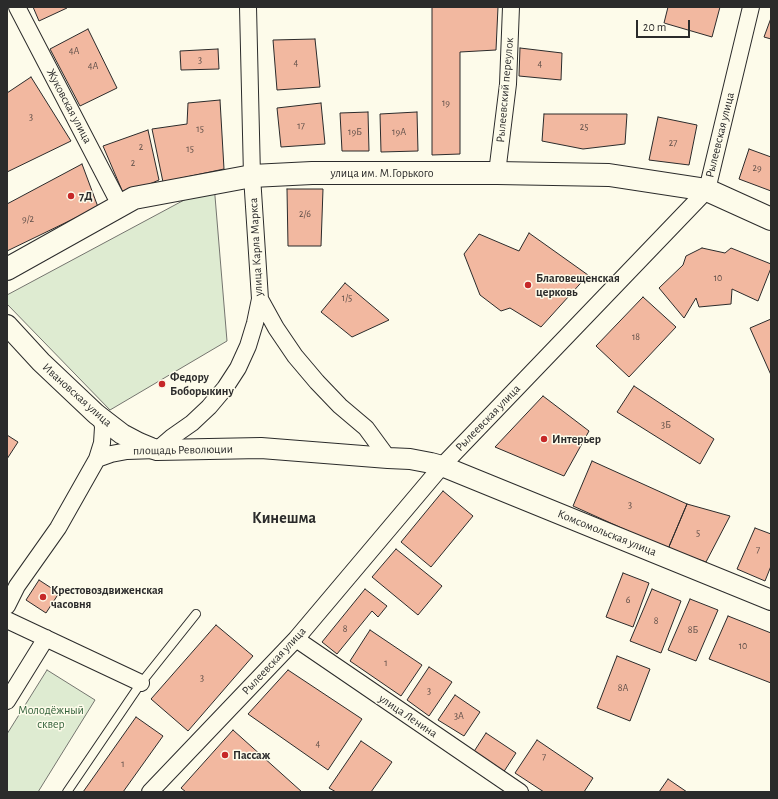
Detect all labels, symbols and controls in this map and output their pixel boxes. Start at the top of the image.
scale bar [638,12,692,38]
text: 20 m [643,21,666,33]
street label: Рылеевский переулок [493,37,517,143]
house number: 4А [69,45,79,57]
house number: 3 [198,54,202,66]
house number: 4 [294,57,298,69]
house number: 4 [538,58,542,70]
house number: 4А [88,60,98,72]
street label: Жуковская улица [43,66,95,146]
street label: Рылеевская улица [702,91,738,179]
house number: 19 [442,97,450,109]
house number: 3 [29,111,33,123]
house number: 17 [297,120,305,132]
house number: 25 [580,121,588,133]
house number: 15 [196,123,204,135]
house number: 19Б [348,126,362,138]
house number: 19А [392,126,406,138]
house number: 27 [669,137,677,149]
house number: 2 [139,141,143,153]
house number: 15 [186,143,194,155]
house number: 2 [131,157,135,169]
house number: 29 [752,162,762,174]
street label: улица им. М.Горького [331,166,433,180]
place label: 7Д [79,189,92,203]
marker: 7Д [66,191,76,201]
street label: улица Карла Маркса [246,197,266,297]
house number: 2/6 [299,208,311,220]
house number: 9/2 [22,213,34,225]
place label: Благовещенская церковь [536,271,620,299]
house number: 10 [714,272,722,284]
marker: Благовещенская церковь [523,280,533,290]
house number: 1/5 [342,292,352,304]
house number: 18 [632,331,640,343]
street label: Ивановская улица [39,360,115,430]
place label: Федору Боборыкину [170,370,234,398]
marker: Федору Боборыкину [157,379,167,389]
street label: Рылеевская улица [452,382,524,454]
house number: 3Б [661,419,671,431]
place label: Интерьер [552,432,601,446]
marker: Интерьер [539,434,549,444]
street label: площадь Революции [133,442,233,458]
house number: 3 [628,499,632,511]
street label: Комсомольская улица [555,507,659,559]
district label: Кинешма [252,508,316,528]
house number: 5 [696,527,700,539]
house number: 7 [756,544,760,556]
place label: Крестовоздвиженская часовня [51,583,163,611]
marker: Крестовоздвиженская часовня [38,592,48,602]
house number: 6 [626,594,630,606]
house number: 8 [654,615,658,627]
house number: 8 [343,623,347,635]
street label: Рылеевская улица [239,624,309,698]
house number: 8Б [688,624,698,636]
house number: 10 [739,640,747,652]
house number: 1 [384,657,388,669]
house number: 3 [200,672,204,684]
house number: 8А [618,682,628,694]
house number: 3 [427,685,431,697]
street label: улица Ленина [376,691,440,741]
park label: Молодёжный сквер [18,703,84,731]
house number: 3А [454,710,464,722]
house number: 4 [316,738,320,750]
place label: Пассаж [233,748,270,762]
marker: Пассаж [220,750,230,760]
house number: 7 [542,751,546,763]
house number: 1 [121,758,125,770]

